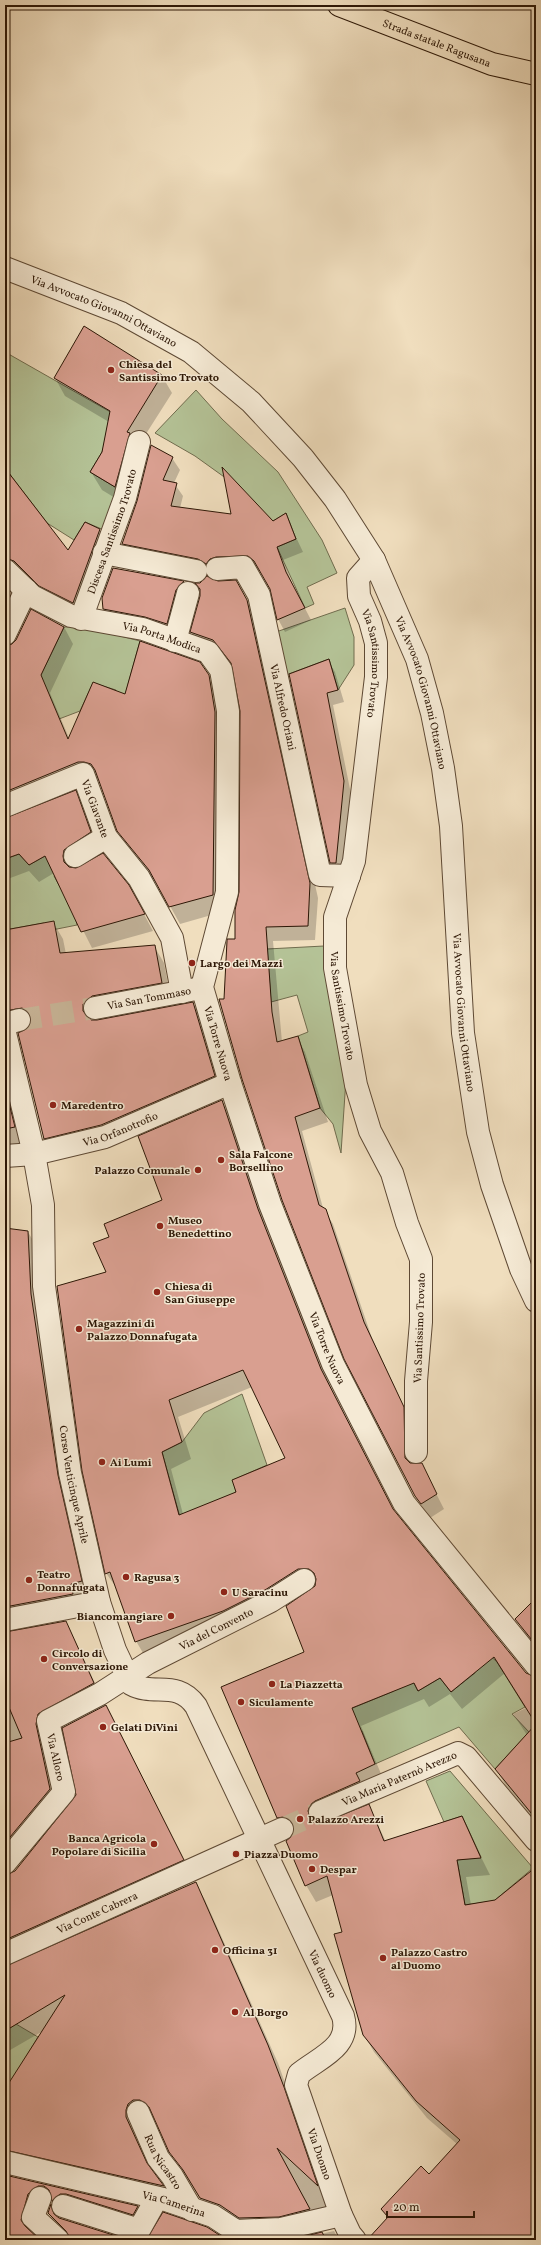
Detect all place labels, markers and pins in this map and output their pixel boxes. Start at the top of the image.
place label: Chiesa del Santissimo Trovato [119,358,219,386]
marker: Chiesa del Santissimo Trovato [106,365,116,375]
place label: Largo dei Mazzi [200,957,283,972]
marker: Largo dei Mazzi [187,958,197,968]
place label: Maredentro [61,1099,124,1114]
marker: Maredentro [48,1100,58,1110]
place label: Sala Falcone Borsellino [229,1148,293,1176]
marker: Sala Falcone Borsellino [216,1155,226,1165]
place label: Palazzo Comunale [94,1164,190,1179]
marker: Palazzo Comunale [193,1165,203,1175]
place label: Museo Benedettino [168,1214,231,1242]
marker: Museo Benedettino [155,1221,165,1231]
place label: Chiesa di San Giuseppe [165,1280,236,1308]
marker: Chiesa di San Giuseppe [152,1287,162,1297]
place label: Magazzini di Palazzo Donnafugata [87,1317,197,1345]
marker: Magazzini di Palazzo Donnafugata [74,1324,84,1334]
place label: Ai Lumi [110,1456,152,1471]
marker: Ai Lumi [97,1457,107,1467]
place label: Teatro Donnafugata [37,1568,105,1596]
place label: Ragusa 3 [134,1571,180,1586]
marker: Ragusa 3 [121,1572,131,1582]
marker: Teatro Donnafugata [24,1575,34,1585]
place label: U Saracinu [232,1586,288,1601]
marker: U Saracinu [219,1587,229,1597]
place label: Biancomangiare [77,1610,163,1625]
marker: Biancomangiare [166,1611,176,1621]
place label: Circolo di Conversazione [52,1647,129,1675]
marker: Circolo di Conversazione [39,1654,49,1664]
place label: La Piazzetta [280,1678,343,1693]
marker: La Piazzetta [267,1679,277,1689]
place label: Siculamente [249,1696,314,1711]
marker: Siculamente [236,1697,246,1707]
place label: Gelati DiVini [111,1721,178,1736]
marker: Gelati DiVini [98,1722,108,1732]
place label: Palazzo Arezzi [308,1813,384,1828]
marker: Palazzo Arezzi [295,1814,305,1824]
place label: Banca Agricola Popolare di Sicilia [52,1832,146,1860]
marker: Banca Agricola Popolare di Sicilia [149,1839,159,1849]
place label: Piazza Duomo [244,1848,318,1863]
marker: Piazza Duomo [231,1849,241,1859]
place label: Despar [320,1863,358,1878]
marker: Despar [307,1864,317,1874]
place label: Officina 31 [223,1944,277,1959]
marker: Officina 31 [210,1945,220,1955]
place label: Palazzo Castro al Duomo [391,1946,467,1974]
marker: Palazzo Castro al Duomo [378,1953,388,1963]
place label: Al Borgo [243,2006,288,2021]
marker: Al Borgo [230,2007,240,2017]

